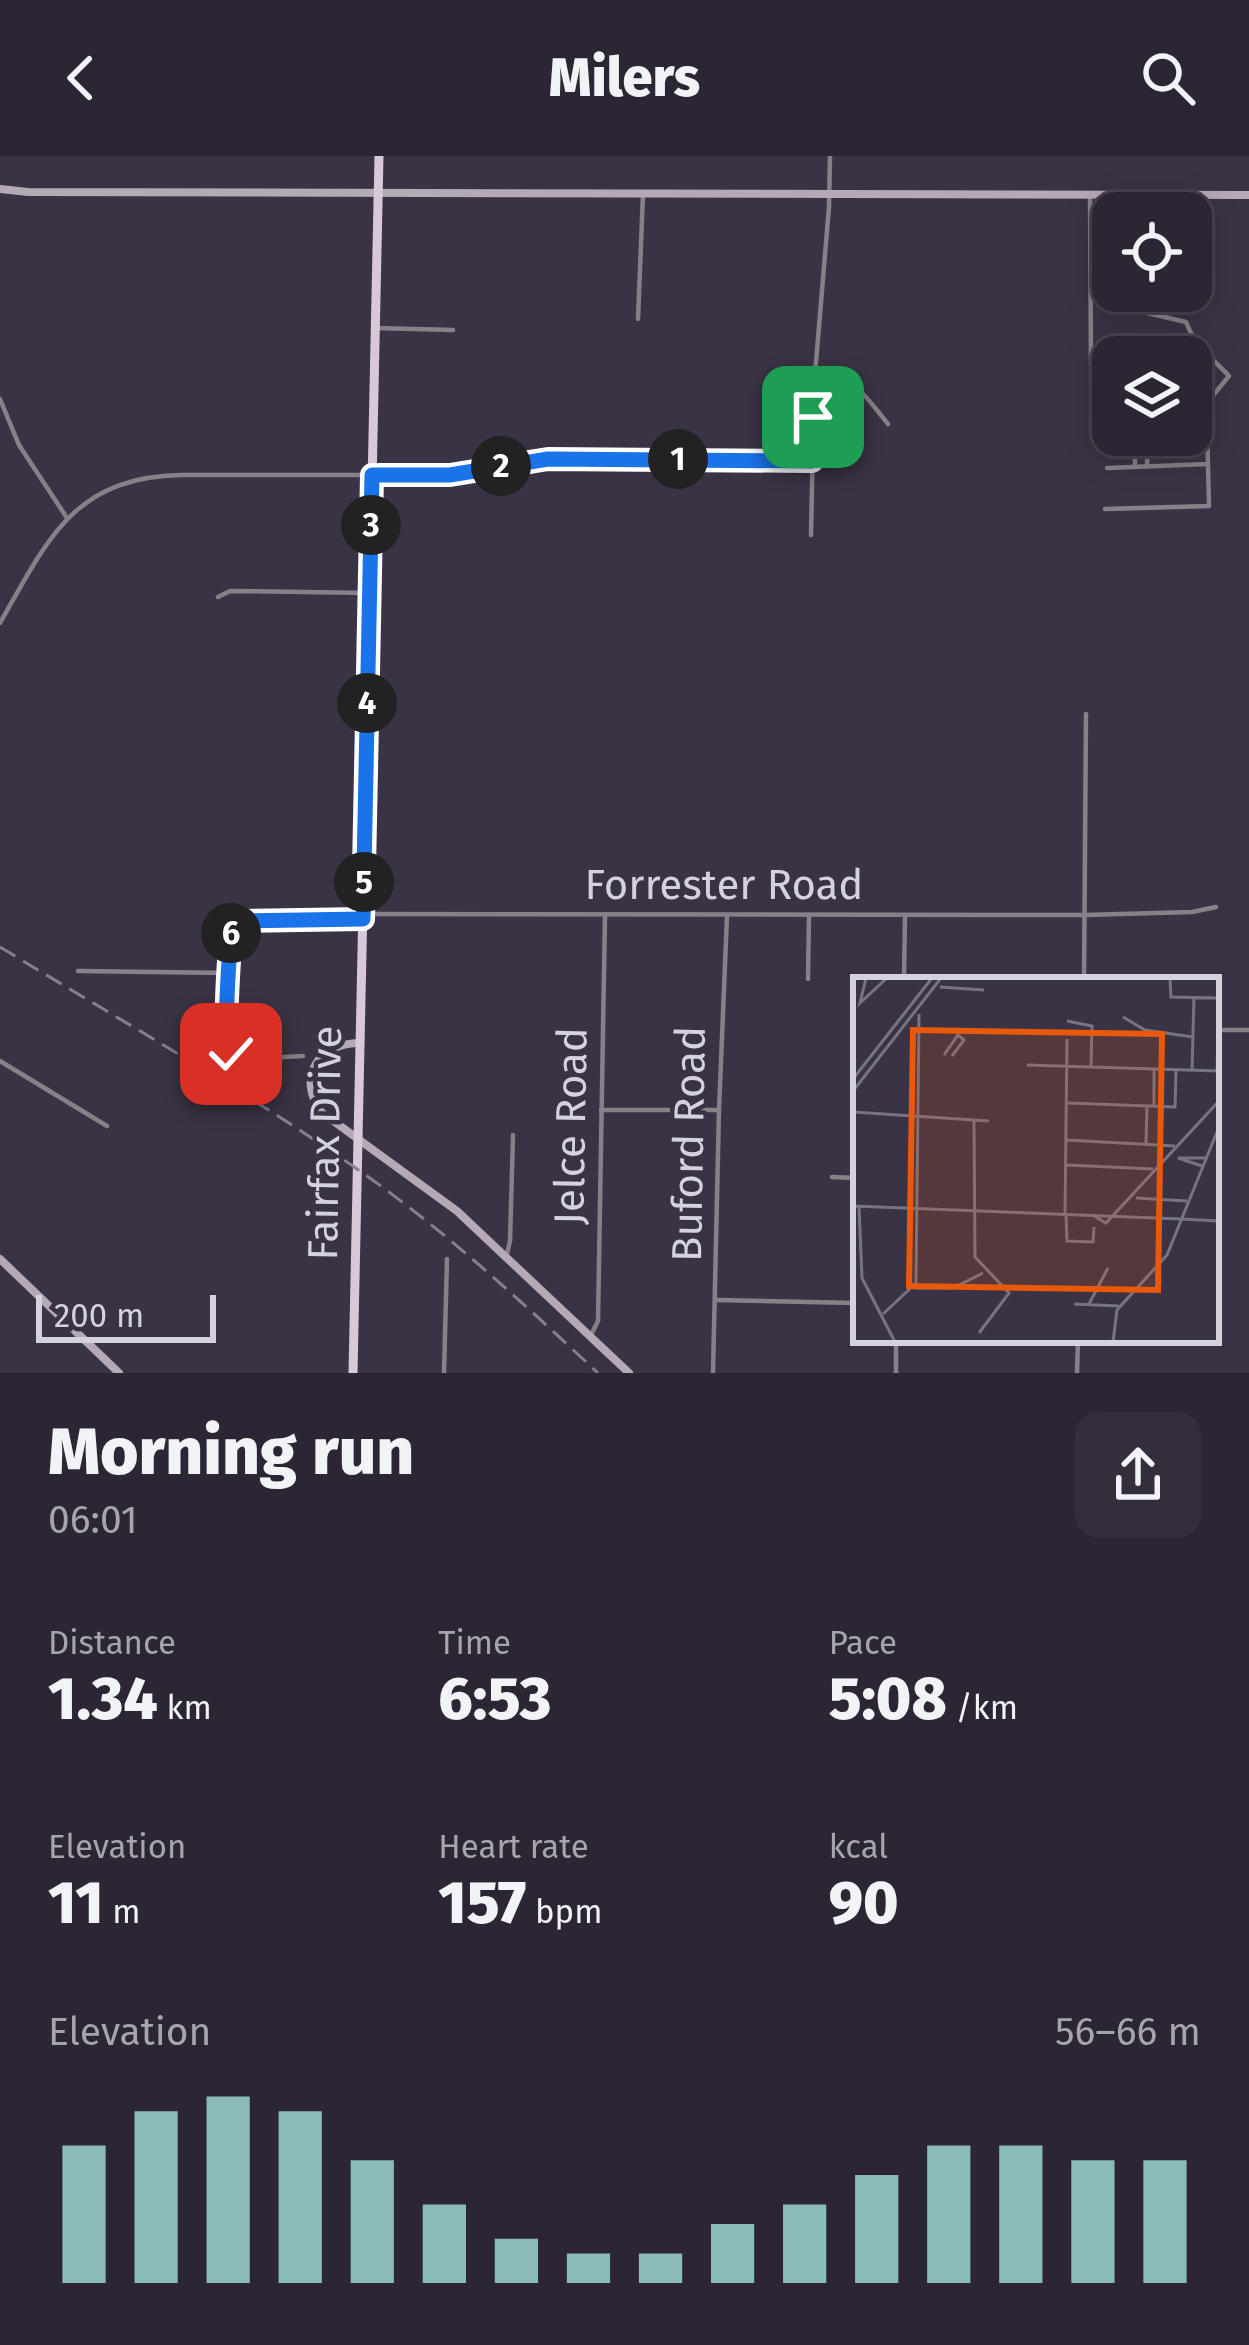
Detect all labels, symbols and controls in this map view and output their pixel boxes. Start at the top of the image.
icon: back [48,45,114,111]
icon: search [1135,45,1201,111]
text: Milers [549,46,700,110]
map controls [1092,192,1212,456]
button: locate [1092,192,1212,312]
button: layers [1092,336,1212,456]
pin [762,366,864,468]
icon: arrive [780,384,846,450]
pin: 1 [648,429,708,489]
pin: 2 [471,436,531,496]
text: 1 [670,439,686,479]
text: 2 [492,446,510,486]
pin: 3 [341,495,401,555]
text: 3 [362,505,380,545]
pin: 4 [337,673,397,733]
text: 4 [358,683,376,723]
pin: 5 [334,852,394,912]
street label: Forrester Road [585,860,863,910]
text: 5 [355,862,373,902]
pin: 6 [201,903,261,963]
text: 6 [222,913,240,953]
inset map [853,977,1219,1343]
pin [180,1003,282,1105]
icon: check [198,1021,264,1087]
street label: Fairfax Drive [298,1025,352,1261]
street label: Buford Road [662,1025,716,1263]
street label: Jelce Road [544,1027,598,1225]
scale bar [36,1289,216,1342]
text: 200 m [54,1296,144,1336]
text: Morning run [48,1412,414,1491]
button: share [1075,1412,1201,1538]
text: 06:01 [48,1497,138,1543]
text: Distance [48,1623,176,1663]
text: Time [438,1623,511,1663]
text: Pace [829,1623,897,1663]
text: 1.34 [48,1663,158,1735]
text: 6:53 [438,1663,551,1735]
text: 5:08 [829,1663,947,1735]
text: km [158,1688,212,1728]
text: /km [947,1688,1018,1728]
text: Elevation [48,1827,186,1867]
text: Heart rate [438,1827,589,1867]
text: kcal [829,1827,888,1867]
text: 11 [48,1867,104,1939]
text: 157 [438,1867,526,1939]
text: 90 [829,1867,899,1939]
text: m [104,1892,141,1932]
text: bpm [526,1892,602,1932]
text: Elevation [48,2009,211,2055]
text: 56–66 m [1055,2009,1201,2055]

